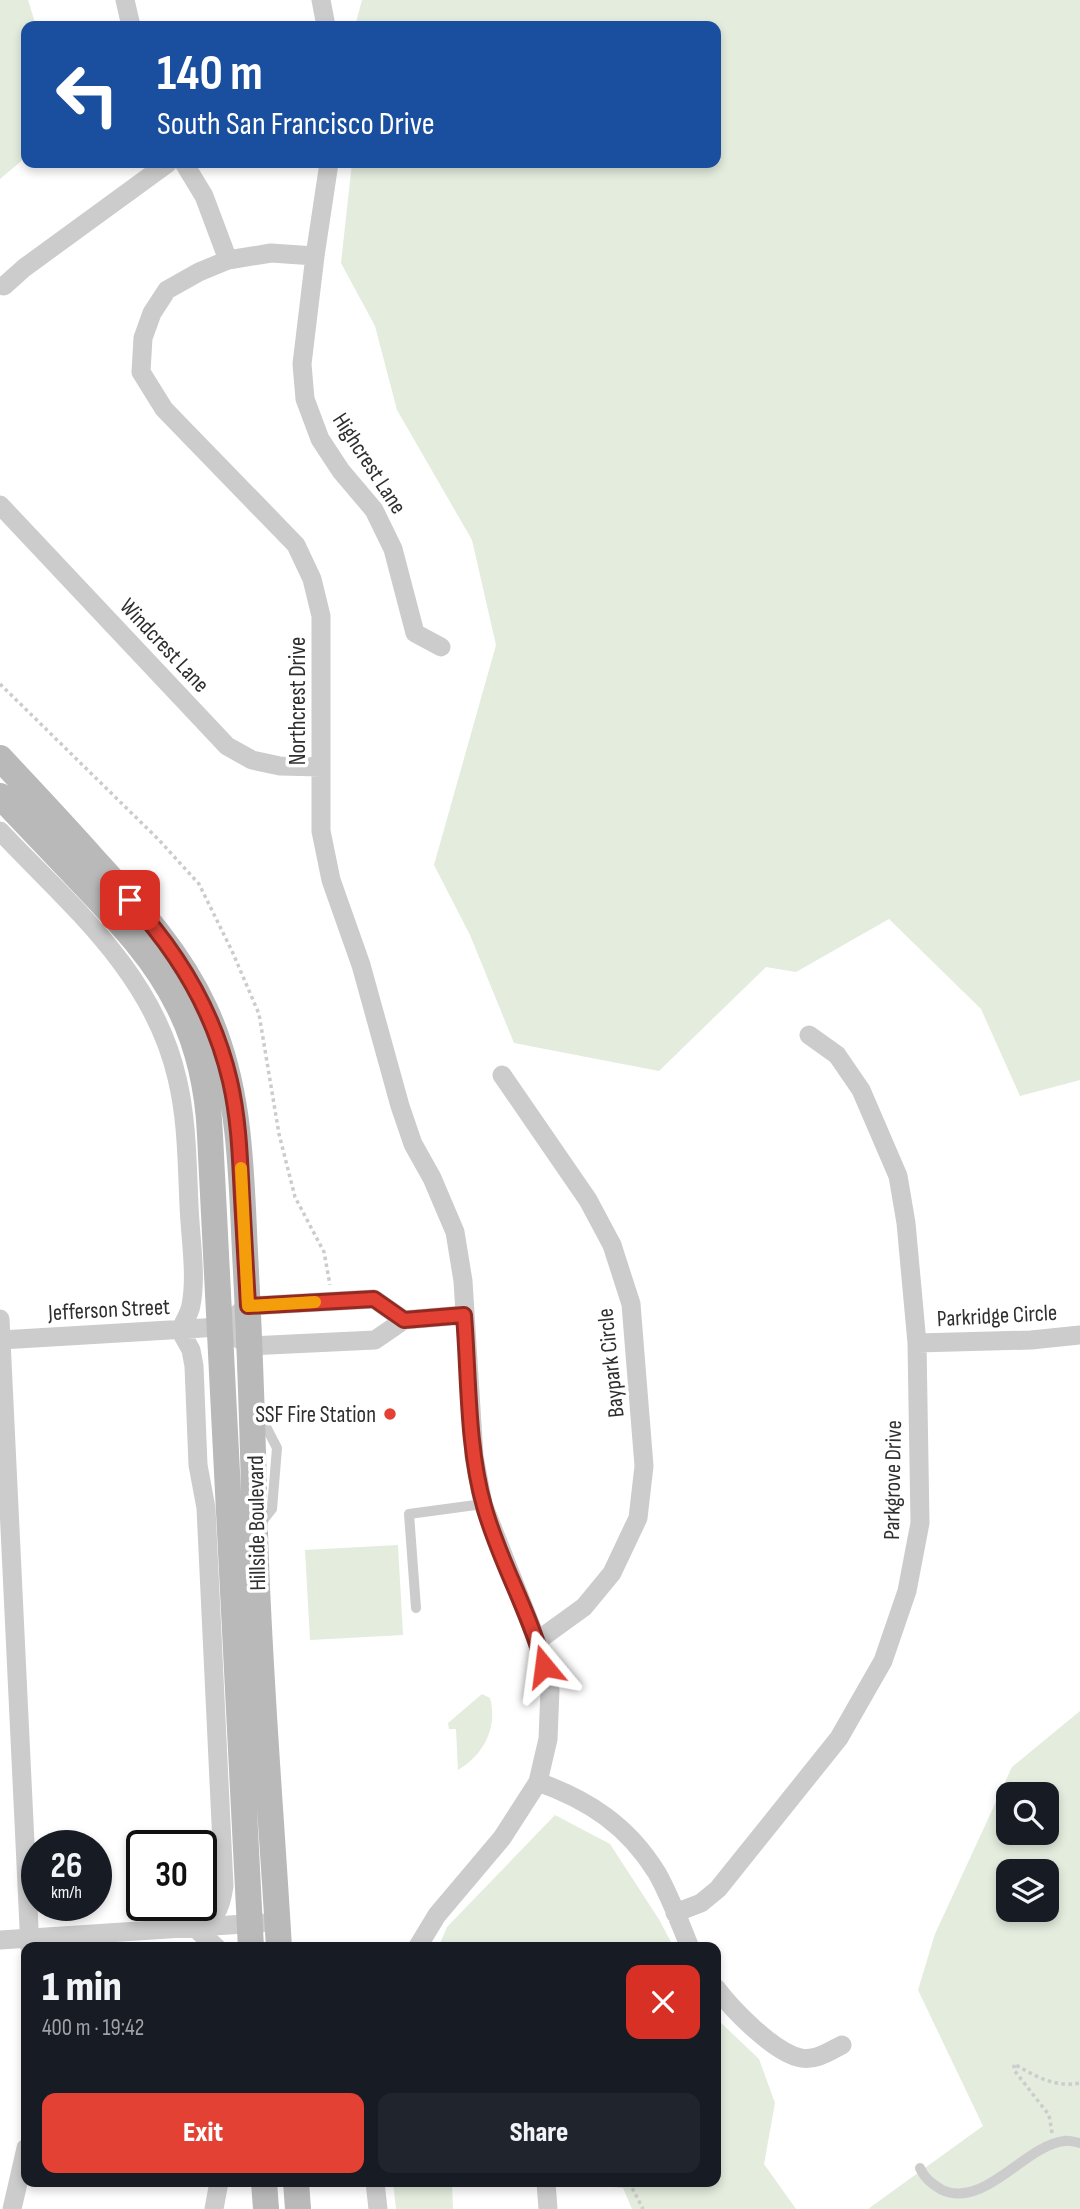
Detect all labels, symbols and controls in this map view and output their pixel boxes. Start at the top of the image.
text: 140 m [157,45,263,104]
icon: left [42,49,133,140]
text: South San Francisco Drive [157,105,435,144]
street label: Highcrest Lane [326,408,412,519]
street label: Windcrest Lane [114,593,215,699]
street label: Northcrest Drive [284,637,312,765]
pin [100,870,160,930]
icon: arrive [111,881,149,919]
street label: Jefferson Street [46,1293,171,1327]
street label: Parkridge Circle [936,1299,1058,1333]
street label: Baypark Circle [591,1307,631,1419]
place label: SSF Fire Station [255,1401,376,1429]
marker: SSF Fire Station [382,1406,398,1422]
street label: Parkgrove Drive [878,1420,908,1540]
street label: Hillside Boulevard [242,1455,272,1591]
position arrow [507,1629,581,1703]
map controls [996,1782,1059,1922]
button: search [996,1782,1059,1845]
speed limit sign: 30 [126,1830,217,1921]
text: 26 [51,1845,82,1888]
button: layers [996,1859,1059,1922]
text: km/h [51,1882,82,1903]
text: 1 min [42,1962,122,2013]
button: close [626,1965,700,2039]
text: 400 m · 19:42 [42,2014,144,2042]
button: Exit [42,2093,364,2173]
button: Share [378,2093,700,2173]

